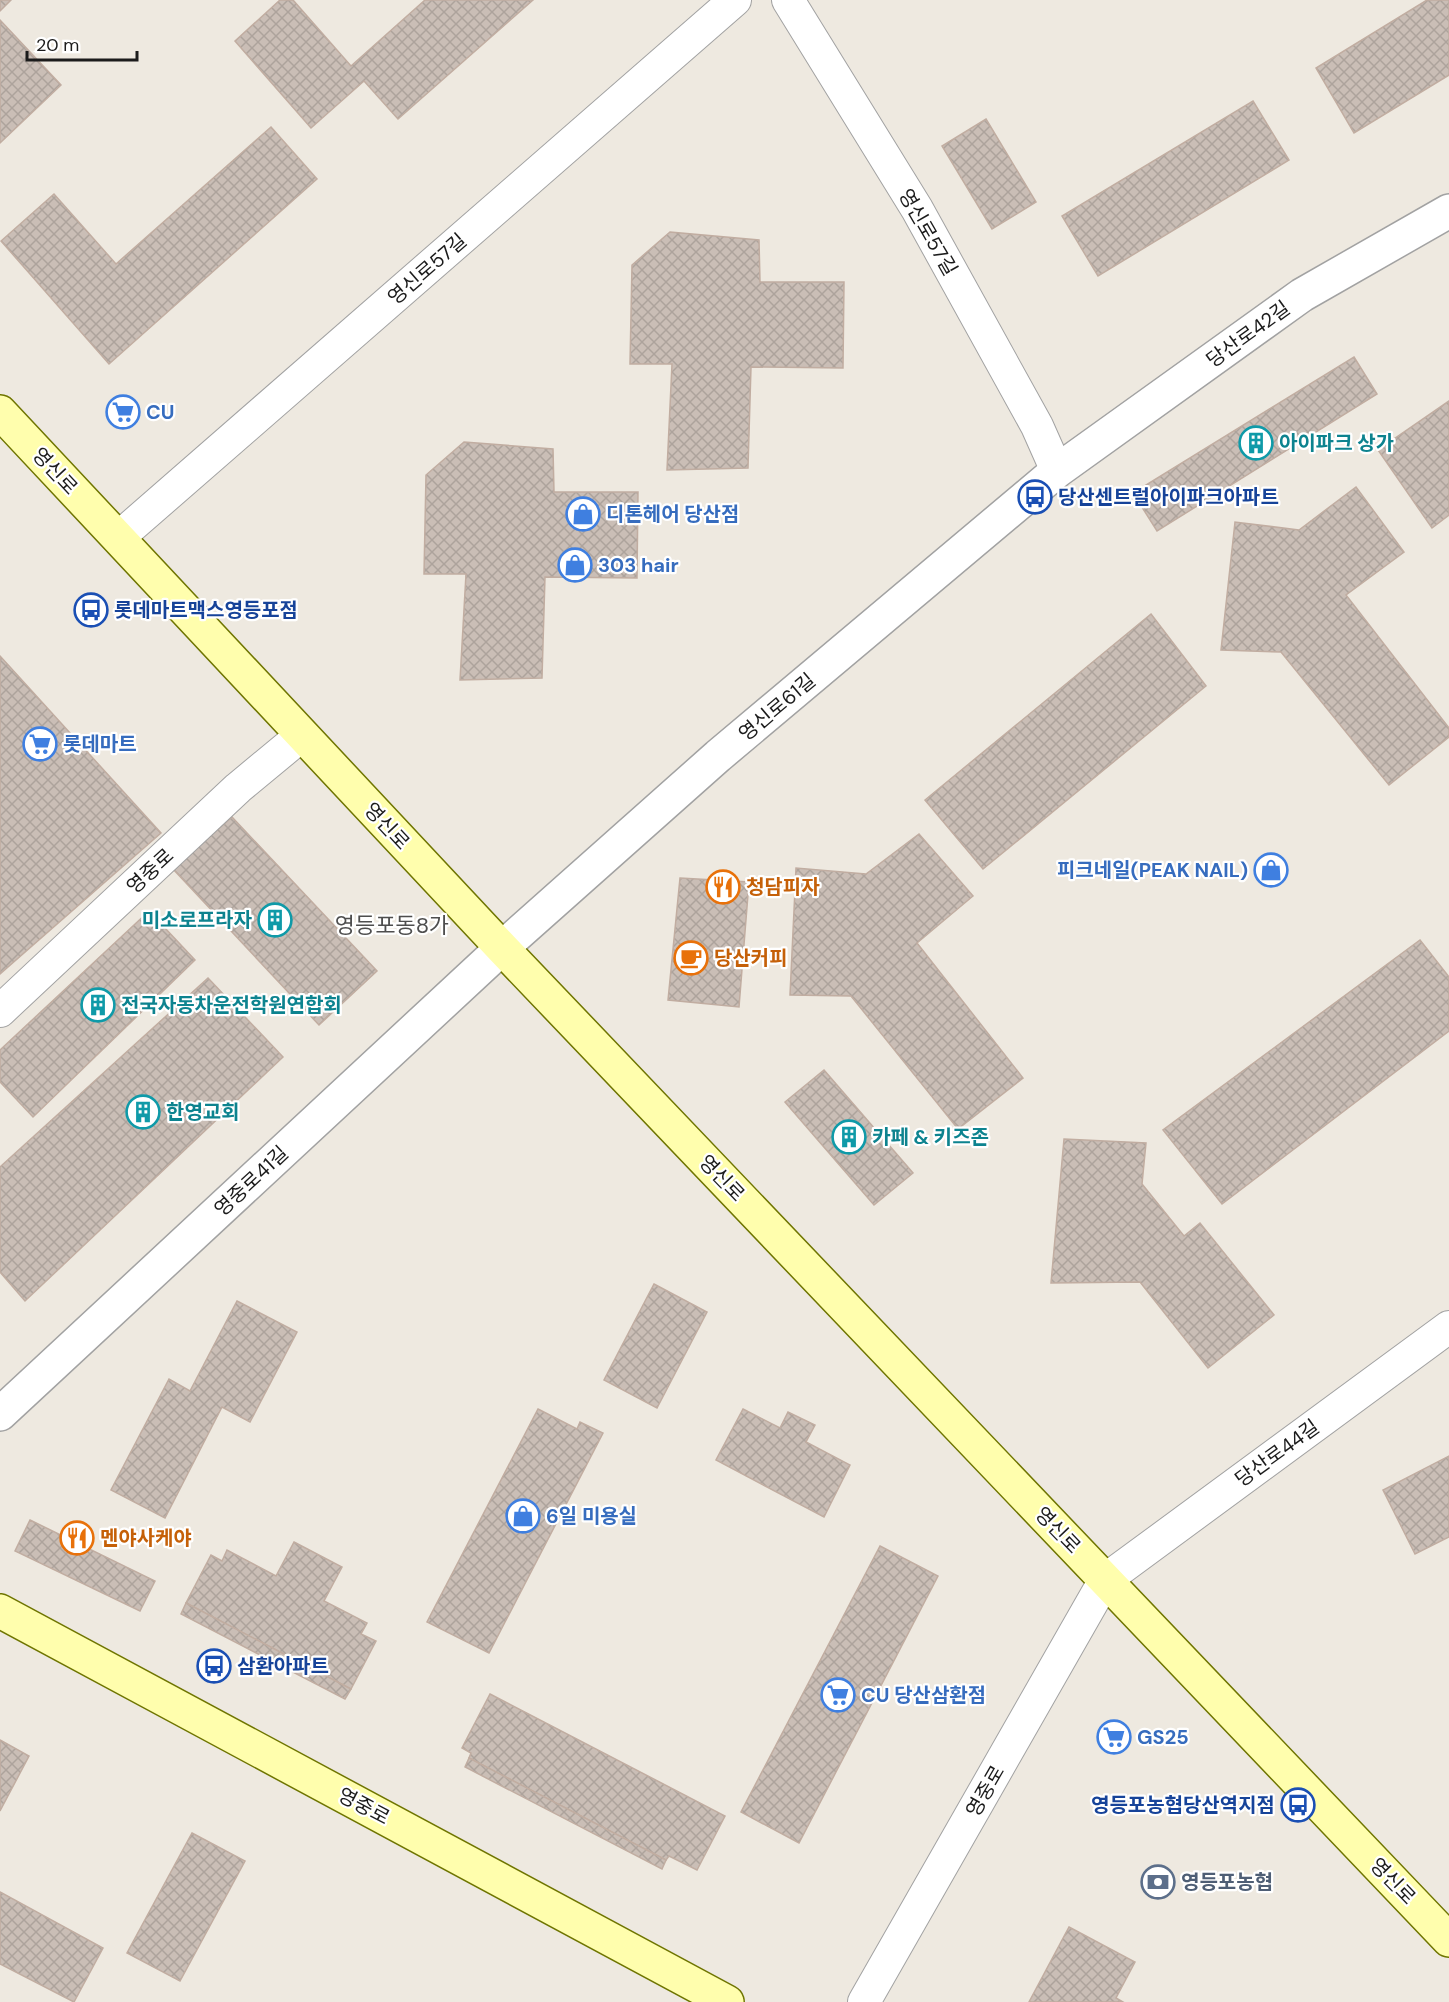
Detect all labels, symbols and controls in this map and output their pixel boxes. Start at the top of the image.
scale bar [27,24,136,62]
text: 20 m [36,33,79,57]
street label: 영신로57길 [893,184,963,280]
street label: 영신로57길 [382,228,472,310]
street label: 당산로42길 [1201,295,1295,373]
supermarket icon: CU [105,394,141,430]
place label: CU [146,399,174,425]
building icon: 아이파크 상가 [1238,425,1274,461]
place label: 아이파크 상가 [1279,430,1394,456]
street label: 영신로 [27,442,83,500]
bus stop icon: 당산센트럴아이파크아파트 [1017,479,1053,515]
place label: 당산센트럴아이파크아파트 [1058,484,1279,510]
shop icon: 디톤헤어 당산점 [565,496,601,532]
place label: 디톤헤어 당산점 [606,501,740,527]
shop icon: 303 hair [557,547,593,583]
place label: 303 hair [598,552,679,578]
bus stop icon: 롯데마트맥스영등포점 [73,592,109,628]
place label: 롯데마트맥스영등포점 [114,597,298,623]
street label: 영신로61길 [733,667,821,747]
supermarket icon: 롯데마트 [22,726,58,762]
place label: 롯데마트 [63,731,137,757]
street label: 영신로 [359,797,415,855]
street label: 영중로 [121,843,179,899]
shop icon: 피크네일(PEAK NAIL) [1253,852,1289,888]
place label: 피크네일(PEAK NAIL) [1057,857,1248,883]
restaurant icon: 청담피자 [705,869,741,905]
place label: 청담피자 [746,874,820,900]
building icon: 미소로프라자 [257,902,293,938]
place label: 미소로프라자 [142,907,253,933]
district label: 영등포동8가 [335,911,449,940]
cafe icon: 당산커피 [673,940,709,976]
place label: 당산커피 [714,945,788,971]
building icon: 전국자동차운전학원연합회 [80,987,116,1023]
place label: 전국자동차운전학원연합회 [121,992,342,1018]
building icon: 한영교회 [125,1094,161,1130]
place label: 한영교회 [166,1099,240,1125]
building icon: 카페 & 키즈존 [831,1119,867,1155]
place label: 카페 & 키즈존 [872,1124,989,1150]
street label: 영중로41길 [208,1140,294,1222]
street label: 영신로 [693,1149,751,1207]
street label: 당산로44길 [1230,1414,1324,1492]
shop icon: 6일 미용실 [505,1498,541,1534]
street label: 영신로 [1029,1501,1087,1559]
place label: 6일 미용실 [546,1503,637,1529]
restaurant icon: 멘야사케야 [59,1520,95,1556]
place label: 멘야사케야 [100,1525,192,1551]
bus stop icon: 삼환아파트 [196,1648,232,1684]
place label: 삼환아파트 [237,1653,329,1679]
supermarket icon: CU 당산삼환점 [820,1677,856,1713]
place label: CU 당산삼환점 [861,1682,986,1708]
supermarket icon: GS25 [1096,1719,1132,1755]
place label: GS25 [1137,1724,1189,1750]
street label: 영중로 [960,1761,1010,1821]
street label: 영중로 [334,1782,394,1830]
bus stop icon: 영등포농협당산역지점 [1280,1787,1316,1823]
place label: 영등포농협당산역지점 [1091,1792,1275,1818]
street label: 영신로 [1364,1852,1422,1910]
bank icon: 영등포농협 [1140,1864,1176,1900]
place label: 영등포농협 [1181,1869,1273,1895]

